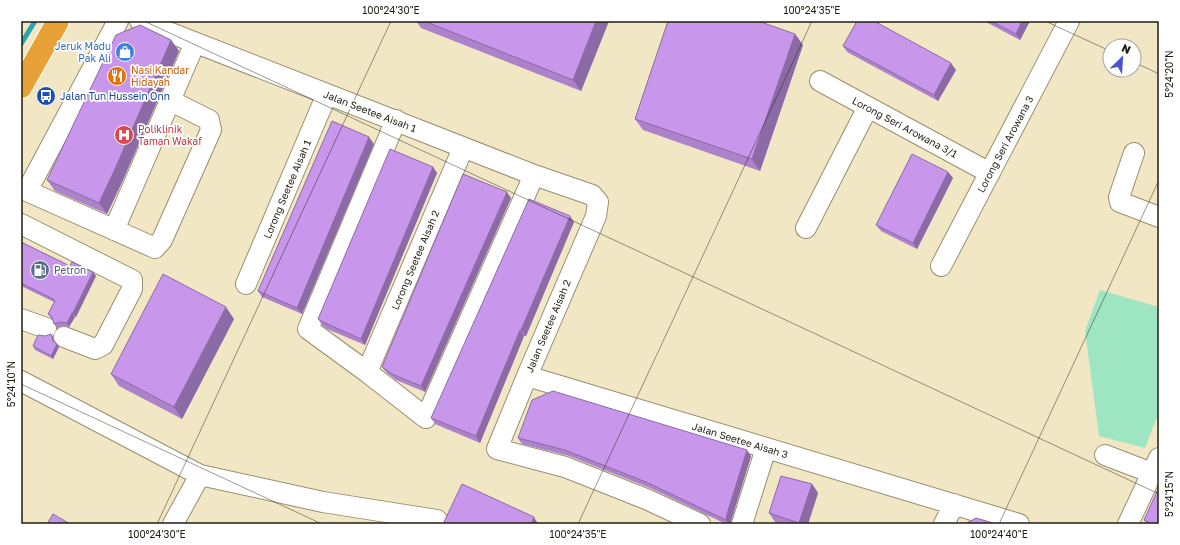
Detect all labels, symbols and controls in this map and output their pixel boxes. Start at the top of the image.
text: 100°24'30"E [362,4,420,16]
text: 100°24'35"E [784,4,840,16]
north arrow [1102,38,1142,78]
place label: Jeruk Madu Pak Ali [55,40,111,64]
shop icon: Jeruk Madu Pak Ali [114,41,136,63]
text: N [1120,41,1133,56]
text: 5°24'20"N [1163,50,1175,98]
place label: Nasi Kandar Hidayah [131,64,189,88]
restaurant icon: Nasi Kandar Hidayah [106,65,128,87]
bus stop icon: Jalan Tun Hussein Onn [35,85,57,107]
street label: Jalan Seetee Aisah 1 [322,88,418,134]
place label: Jalan Tun Hussein Onn [60,90,170,102]
street label: Lorong Seri Arowana 3/1 [850,94,960,160]
street label: Lorong Seri Arowana 3 [974,94,1036,194]
place label: Poliklinik Taman Wakaf [138,123,202,147]
hospital icon: Poliklinik Taman Wakaf [113,124,135,146]
street label: Lorong Seetee Aisah 1 [261,138,313,240]
street label: Lorong Seetee Aisah 2 [389,208,442,312]
fuel station icon: Petron [29,259,51,281]
place label: Petron [54,264,86,276]
street label: Jalan Seetee Aisah 2 [523,278,573,374]
text: 5°24'10"N [5,361,17,407]
street label: Jalan Seetee Aisah 3 [691,420,790,460]
text: 5°24'15"N [1163,471,1175,517]
text: 100°24'30"E [128,528,186,540]
text: 100°24'35"E [550,528,606,540]
text: 100°24'40"E [970,528,1028,540]

